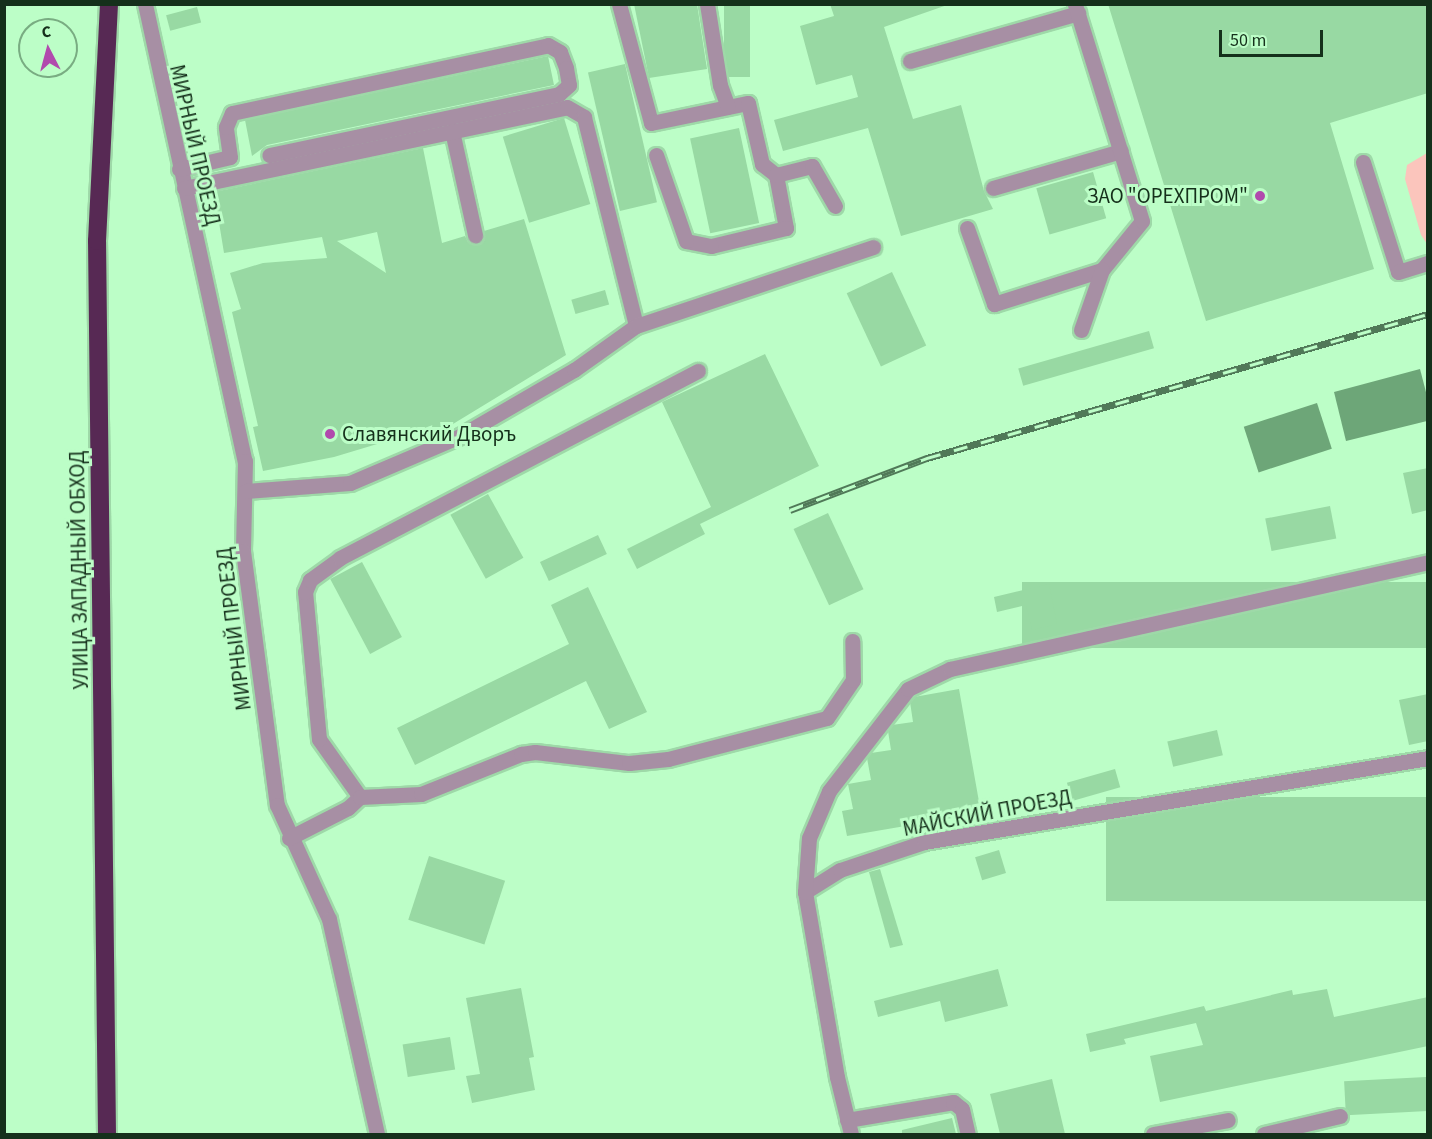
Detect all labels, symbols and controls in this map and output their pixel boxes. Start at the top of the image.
north arrow [18,18,78,78]
scale bar [1222,18,1326,56]
text: С [41,21,52,44]
text: 50 m [1230,28,1266,53]
street label: МИРНЫЙ ПРОЕЗД [164,62,226,228]
place label: ЗАО "ОРЕХПРОМ" [1087,183,1248,209]
marker: ЗАО "ОРЕХПРОМ" [1253,189,1267,203]
place label: Cлавянский Дворъ [342,421,516,447]
marker: Cлавянский Дворъ [323,427,337,441]
street label: УЛИЦА ЗАПАДНЫЙ ОБХОД [64,450,94,690]
street label: МИРНЫЙ ПРОЕЗД [211,546,257,712]
street label: МАЙСКИЙ ПРОЕЗД [901,784,1073,842]

